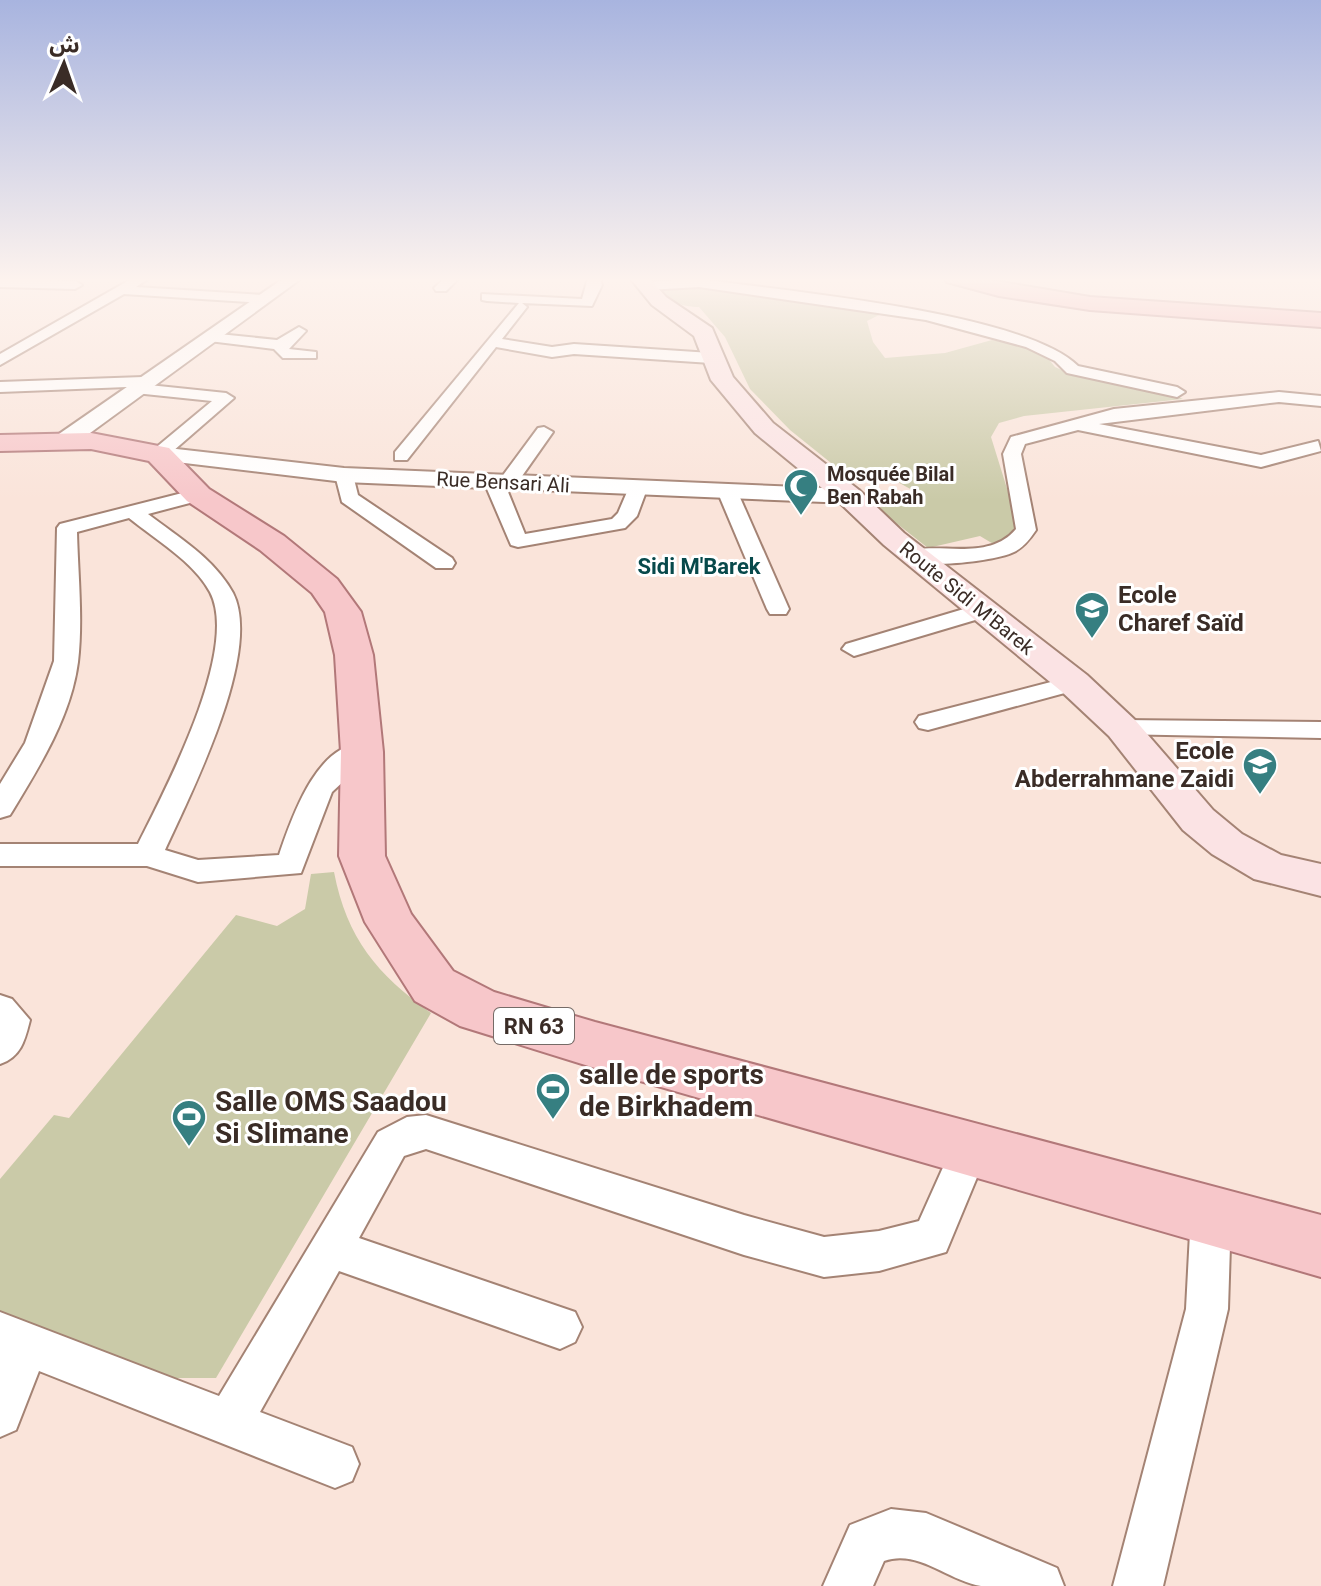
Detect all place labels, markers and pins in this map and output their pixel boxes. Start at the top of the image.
place label: Mosquée Bilal Ben Rabah [827,462,954,509]
mosque icon: Mosquée Bilal Ben Rabah [782,467,820,517]
place label: Ecole Charef Saïd [1118,581,1244,637]
school or university icon: Ecole Charef Saïd [1073,590,1111,640]
place label: Ecole Abderrahmane Zaidi [1015,737,1234,793]
school or university icon: Ecole Abderrahmane Zaidi [1241,746,1279,796]
place label: salle de sports de Birkhadem [579,1058,764,1123]
sports icon: salle de sports de Birkhadem [534,1071,572,1121]
place label: Salle OMS Saadou Si Slimane [215,1085,447,1150]
sports icon: Salle OMS Saadou Si Slimane [170,1098,208,1148]

